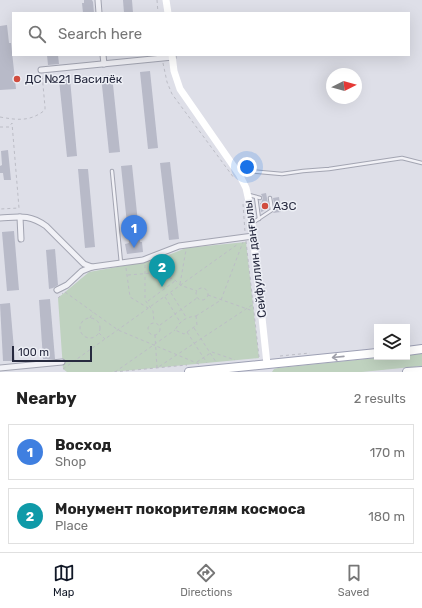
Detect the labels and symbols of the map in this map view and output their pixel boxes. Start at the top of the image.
north arrow [326,68,362,104]
place label: ДС №21 Василёк [25,72,123,86]
marker: ДС №21 Василёк [12,74,22,84]
your location [237,157,257,177]
street label: Сейфуллин даңғылы [241,199,269,319]
place label: АЗС [273,199,296,213]
marker: АЗС [260,201,270,211]
pin: 1 [121,215,147,248]
pin: 2 [149,254,175,287]
scale bar [12,344,92,363]
one-way arrow [332,354,345,361]

